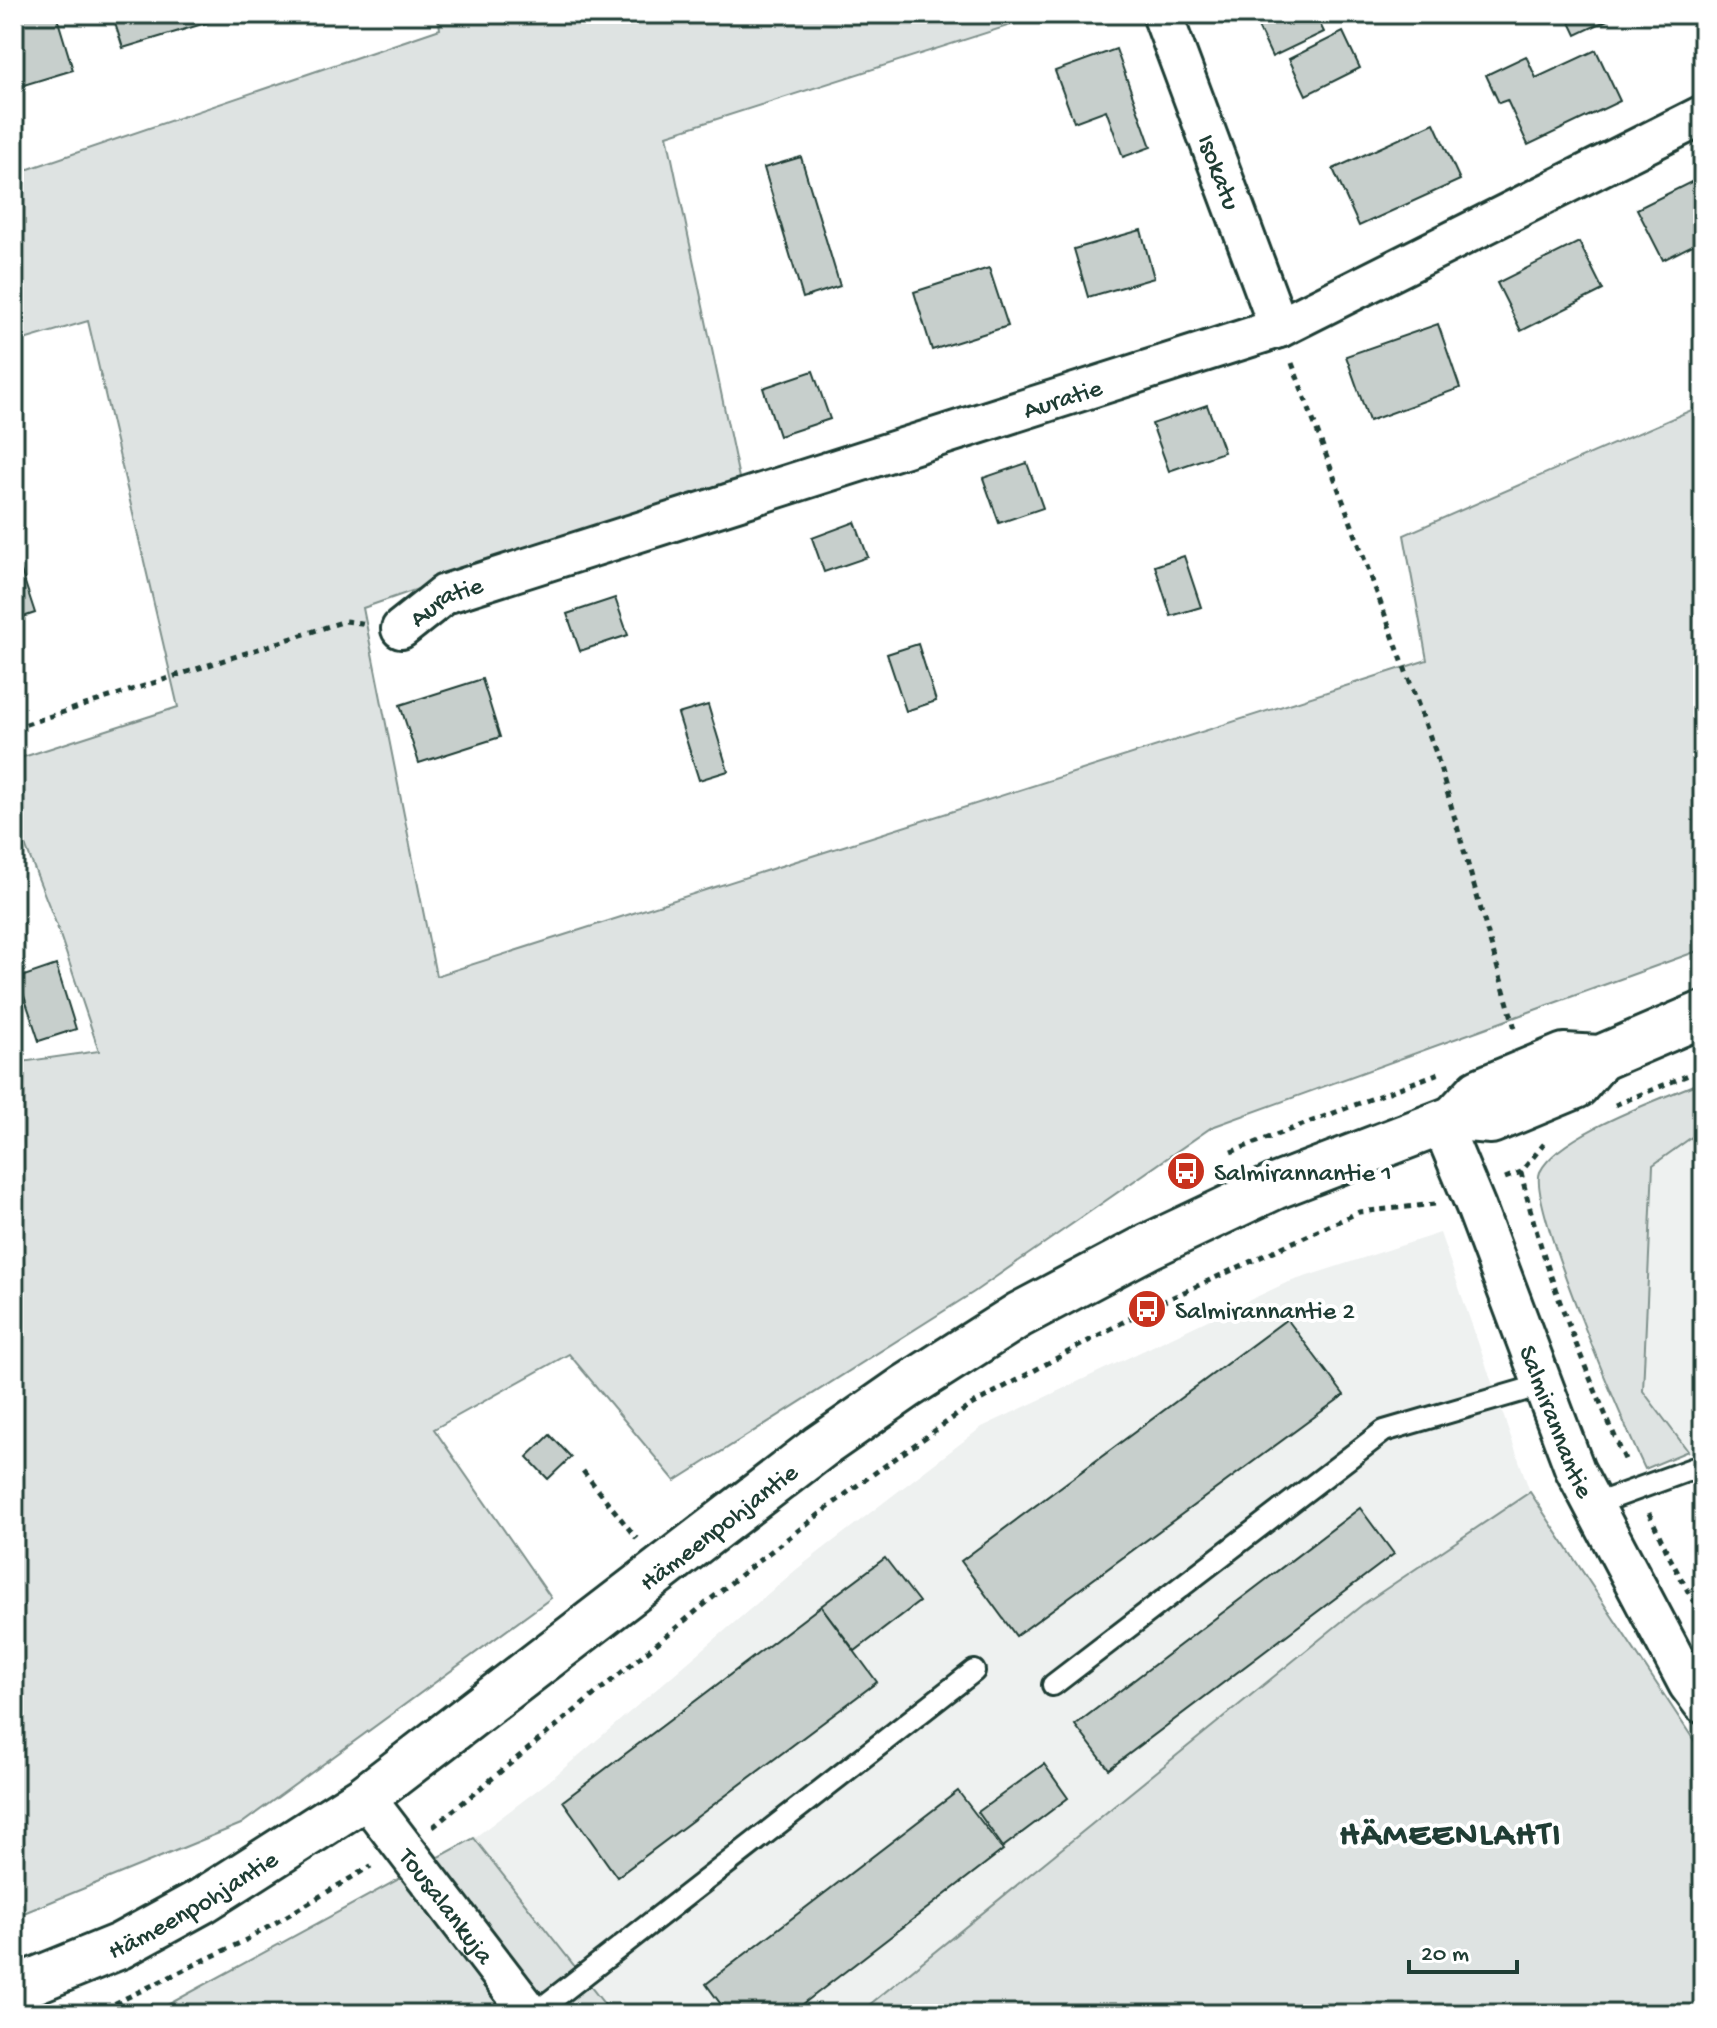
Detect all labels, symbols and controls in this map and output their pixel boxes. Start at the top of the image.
street label: Isokatu [1188,131,1245,215]
street label: Auratie [1020,374,1107,429]
street label: Auratie [405,572,488,636]
bus stop icon: Salmirannantie 1 [1165,1150,1207,1192]
place label: Salmirannantie 1 [1214,1160,1392,1191]
bus stop icon: Salmirannantie 2 [1126,1288,1168,1330]
place label: Salmirannantie 2 [1175,1298,1355,1329]
street label: Salmirannantie [1510,1342,1598,1505]
street label: Hämeenpohjantie [635,1458,806,1600]
district label: HÄMEENLAHTI [1340,1817,1562,1857]
street label: Tousalankuja [389,1842,499,1973]
street label: Hämeenpohjantie [105,1845,286,1969]
scale bar [1409,1924,1517,1974]
text: 20 m [1421,1941,1469,1970]

